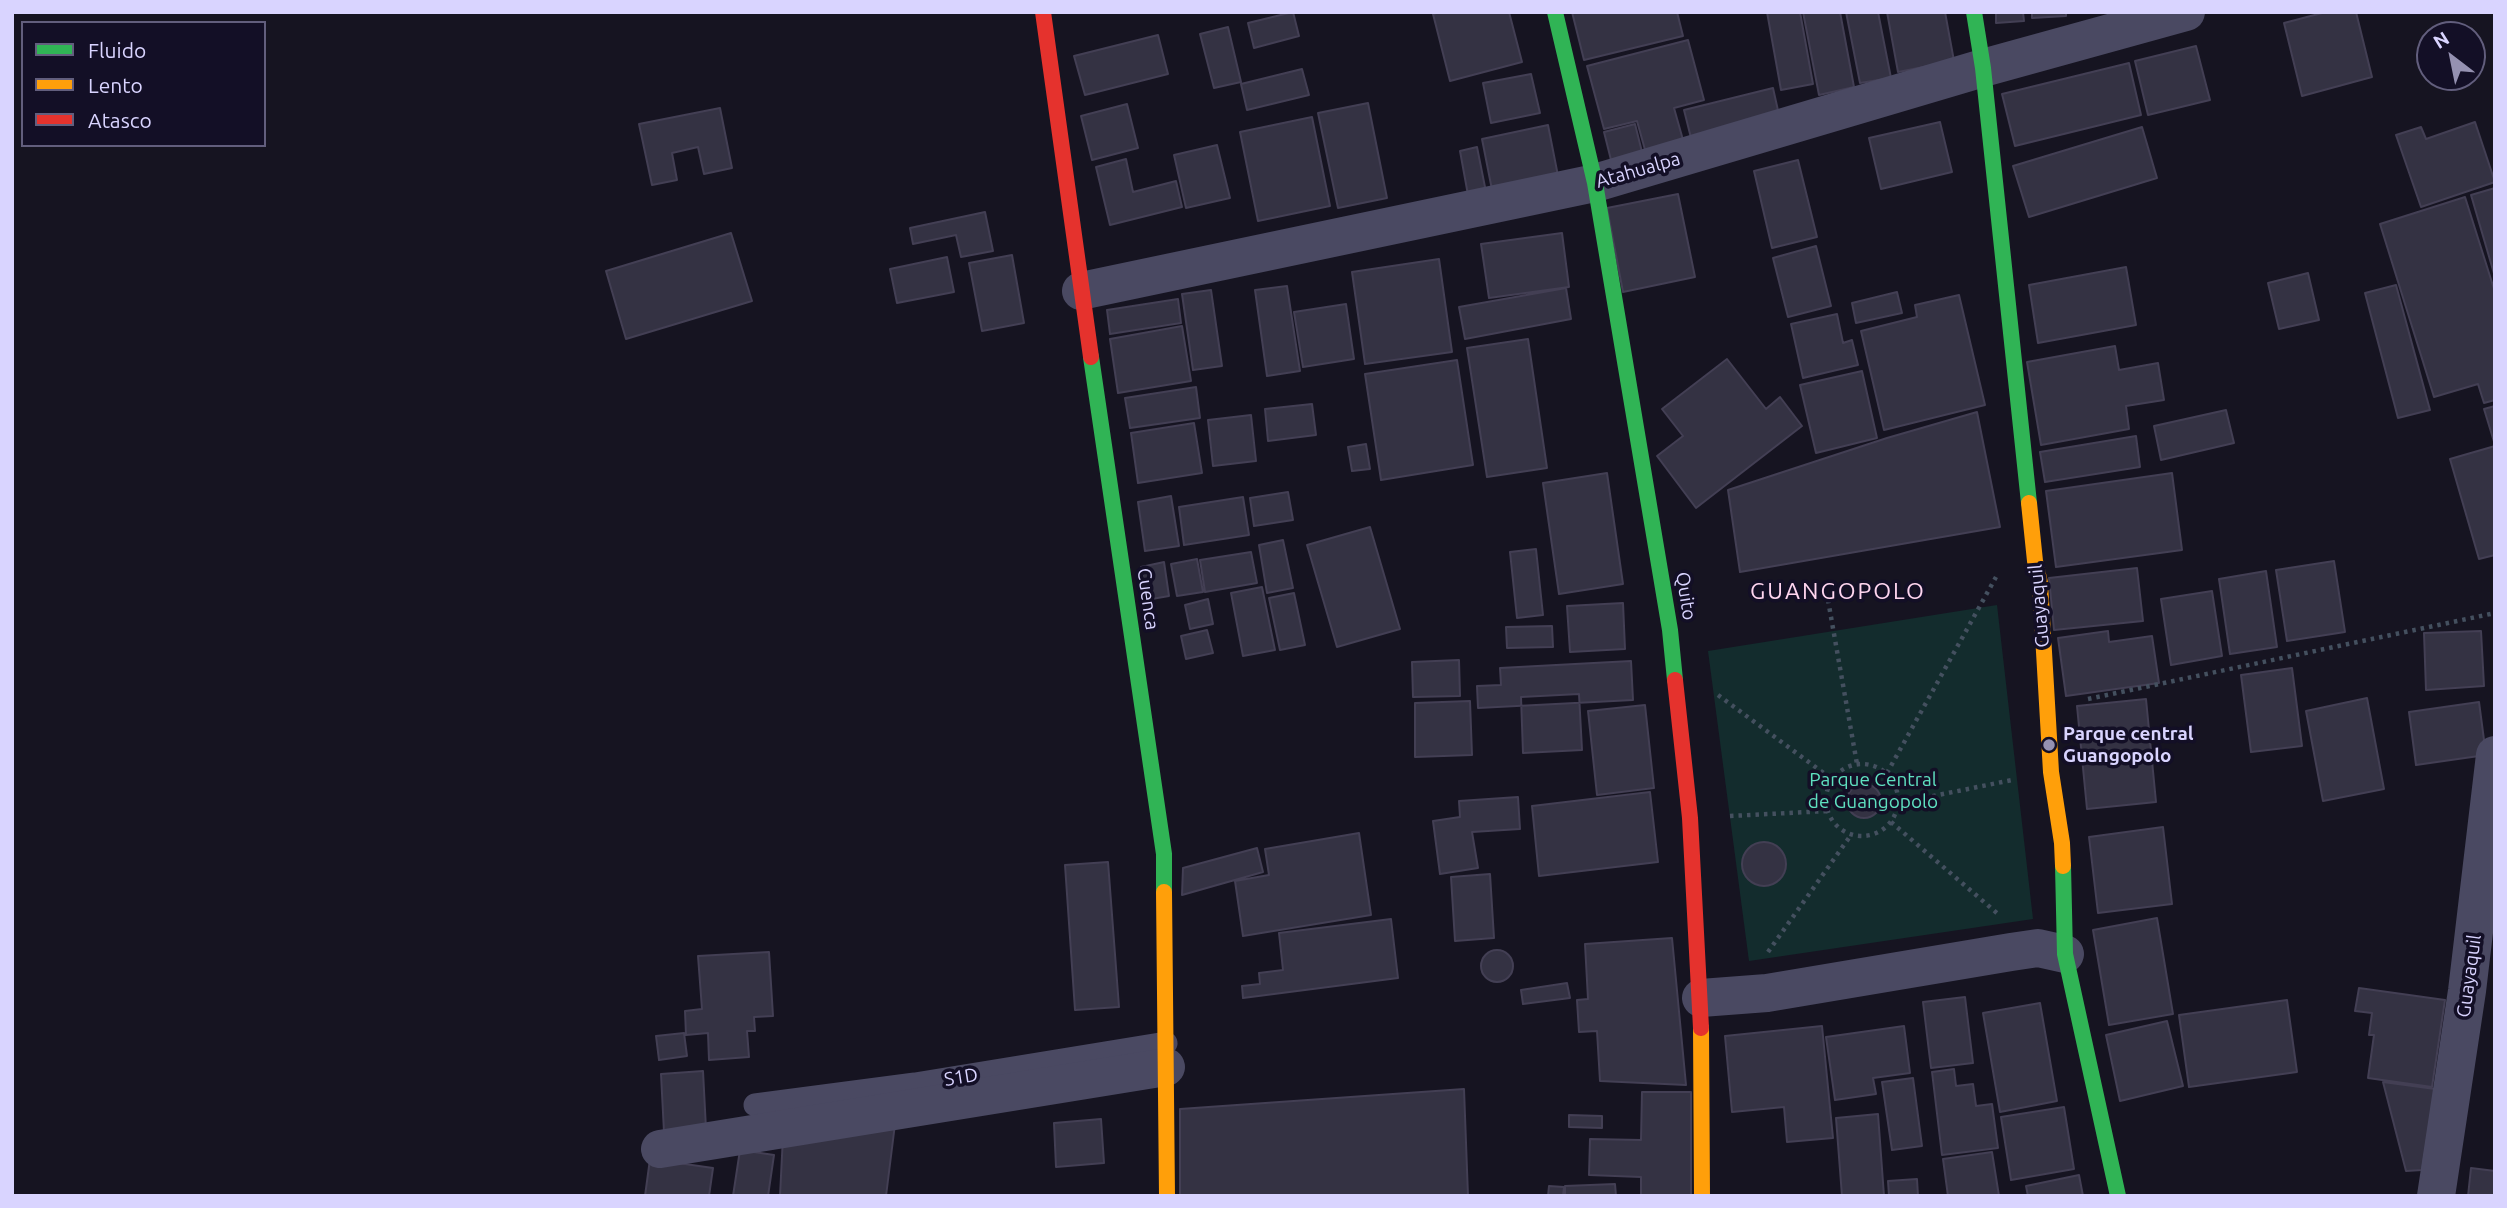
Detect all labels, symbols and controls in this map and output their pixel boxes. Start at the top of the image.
legend [21,21,266,147]
north arrow [2416,21,2486,91]
text: N [2429,27,2453,53]
text: Fluido [88,38,146,62]
text: Lento [88,73,143,97]
text: Atasco [88,108,152,132]
street label: Atahualpa [1593,147,1683,193]
street label: Guayaquil [2024,563,2054,649]
street label: Cuenca [1132,567,1164,631]
street label: Quito [1671,570,1701,622]
district label: GUANGOPOLO [1751,577,1925,605]
place label: Parque central Guangopolo [2063,723,2194,767]
marker: Parque central Guangopolo [2041,737,2057,753]
park label: Parque Central de Guangopolo [1808,769,1938,813]
street label: Guayaquil [2452,933,2486,1019]
street label: S1D [942,1063,980,1091]

